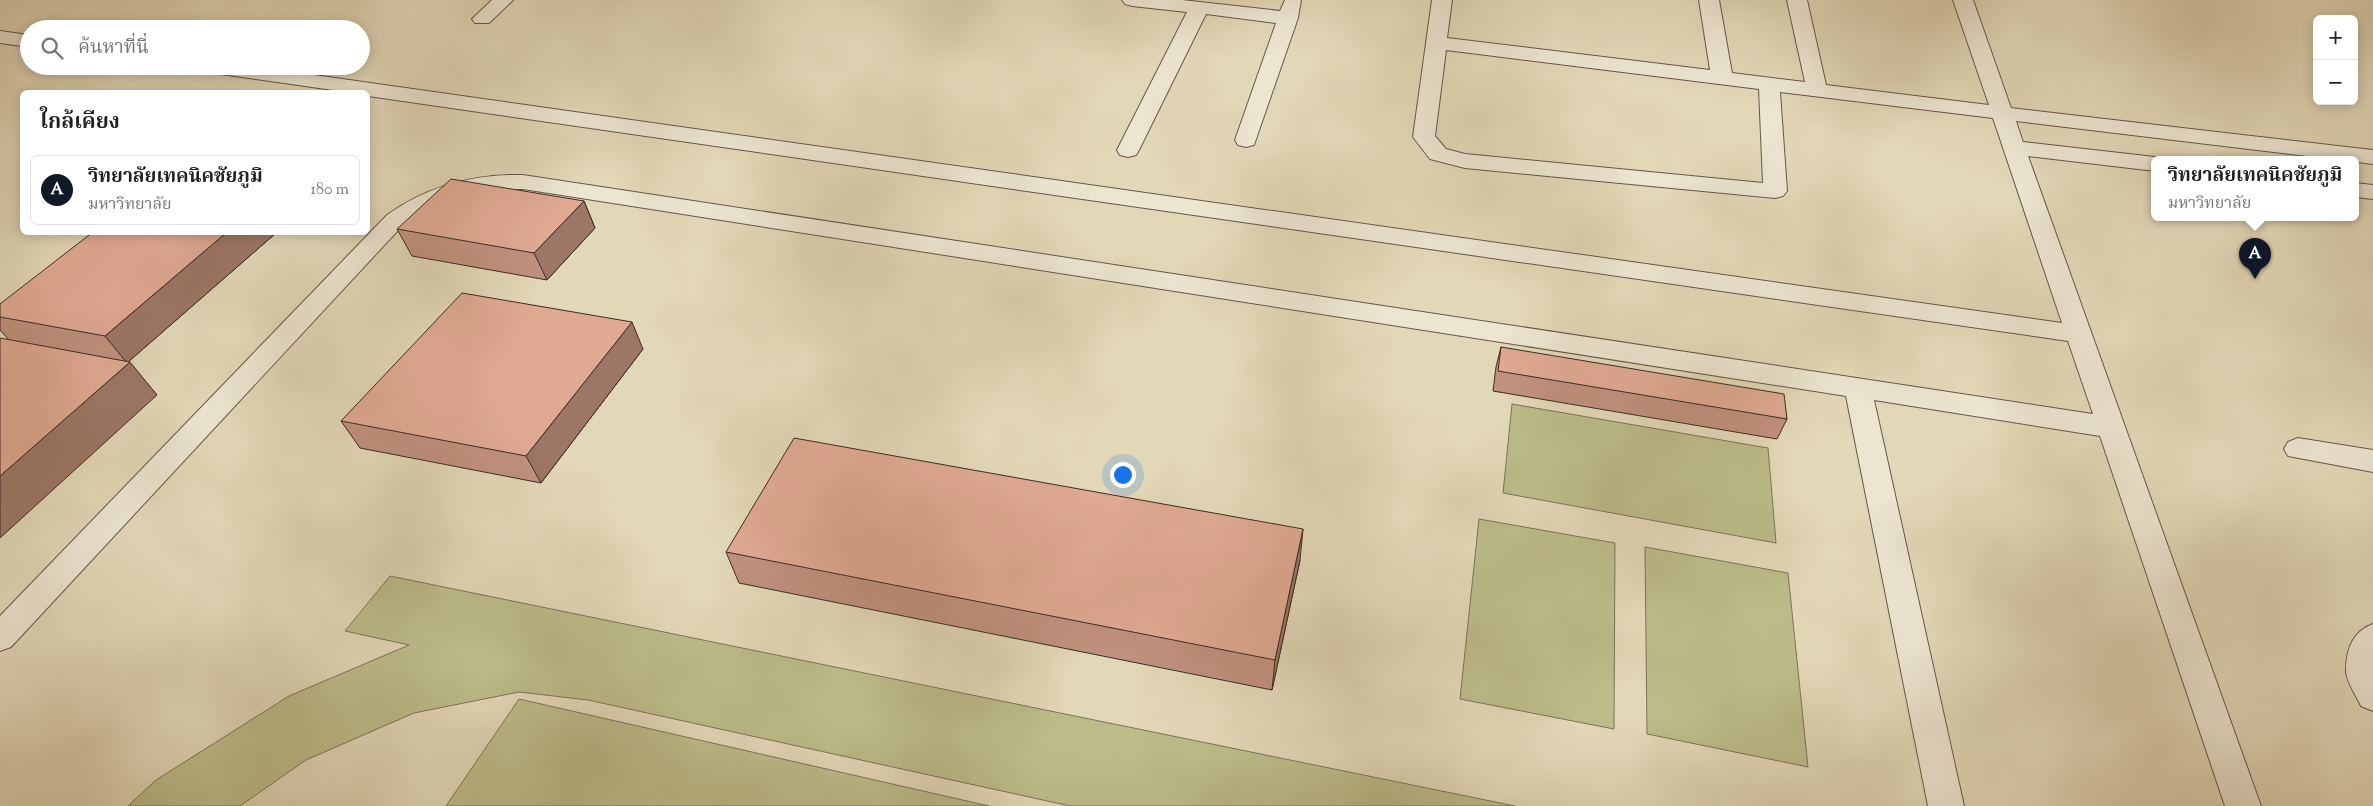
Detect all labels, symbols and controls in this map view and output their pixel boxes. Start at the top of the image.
map controls [2313,15,2358,105]
button: + [2313,15,2358,60]
search box [20,20,370,75]
icon: search [38,34,66,62]
text: ค้นหาที่นี่ [78,35,149,62]
button: − [2313,60,2358,105]
text: ใกล้เคียง [40,108,120,138]
popup [2151,156,2359,221]
text: วิทยาลัยเทคนิคชัยภูมิ [2168,163,2342,190]
text: วิทยาลัยเทคนิคชัยภูมิ [88,164,263,191]
text: A [51,179,64,202]
text: 180 m [310,179,349,202]
text: มหาวิทยาลัย [2168,193,2251,216]
text: มหาวิทยาลัย [88,194,172,217]
pin: A [2239,238,2271,279]
your location [1110,462,1136,488]

